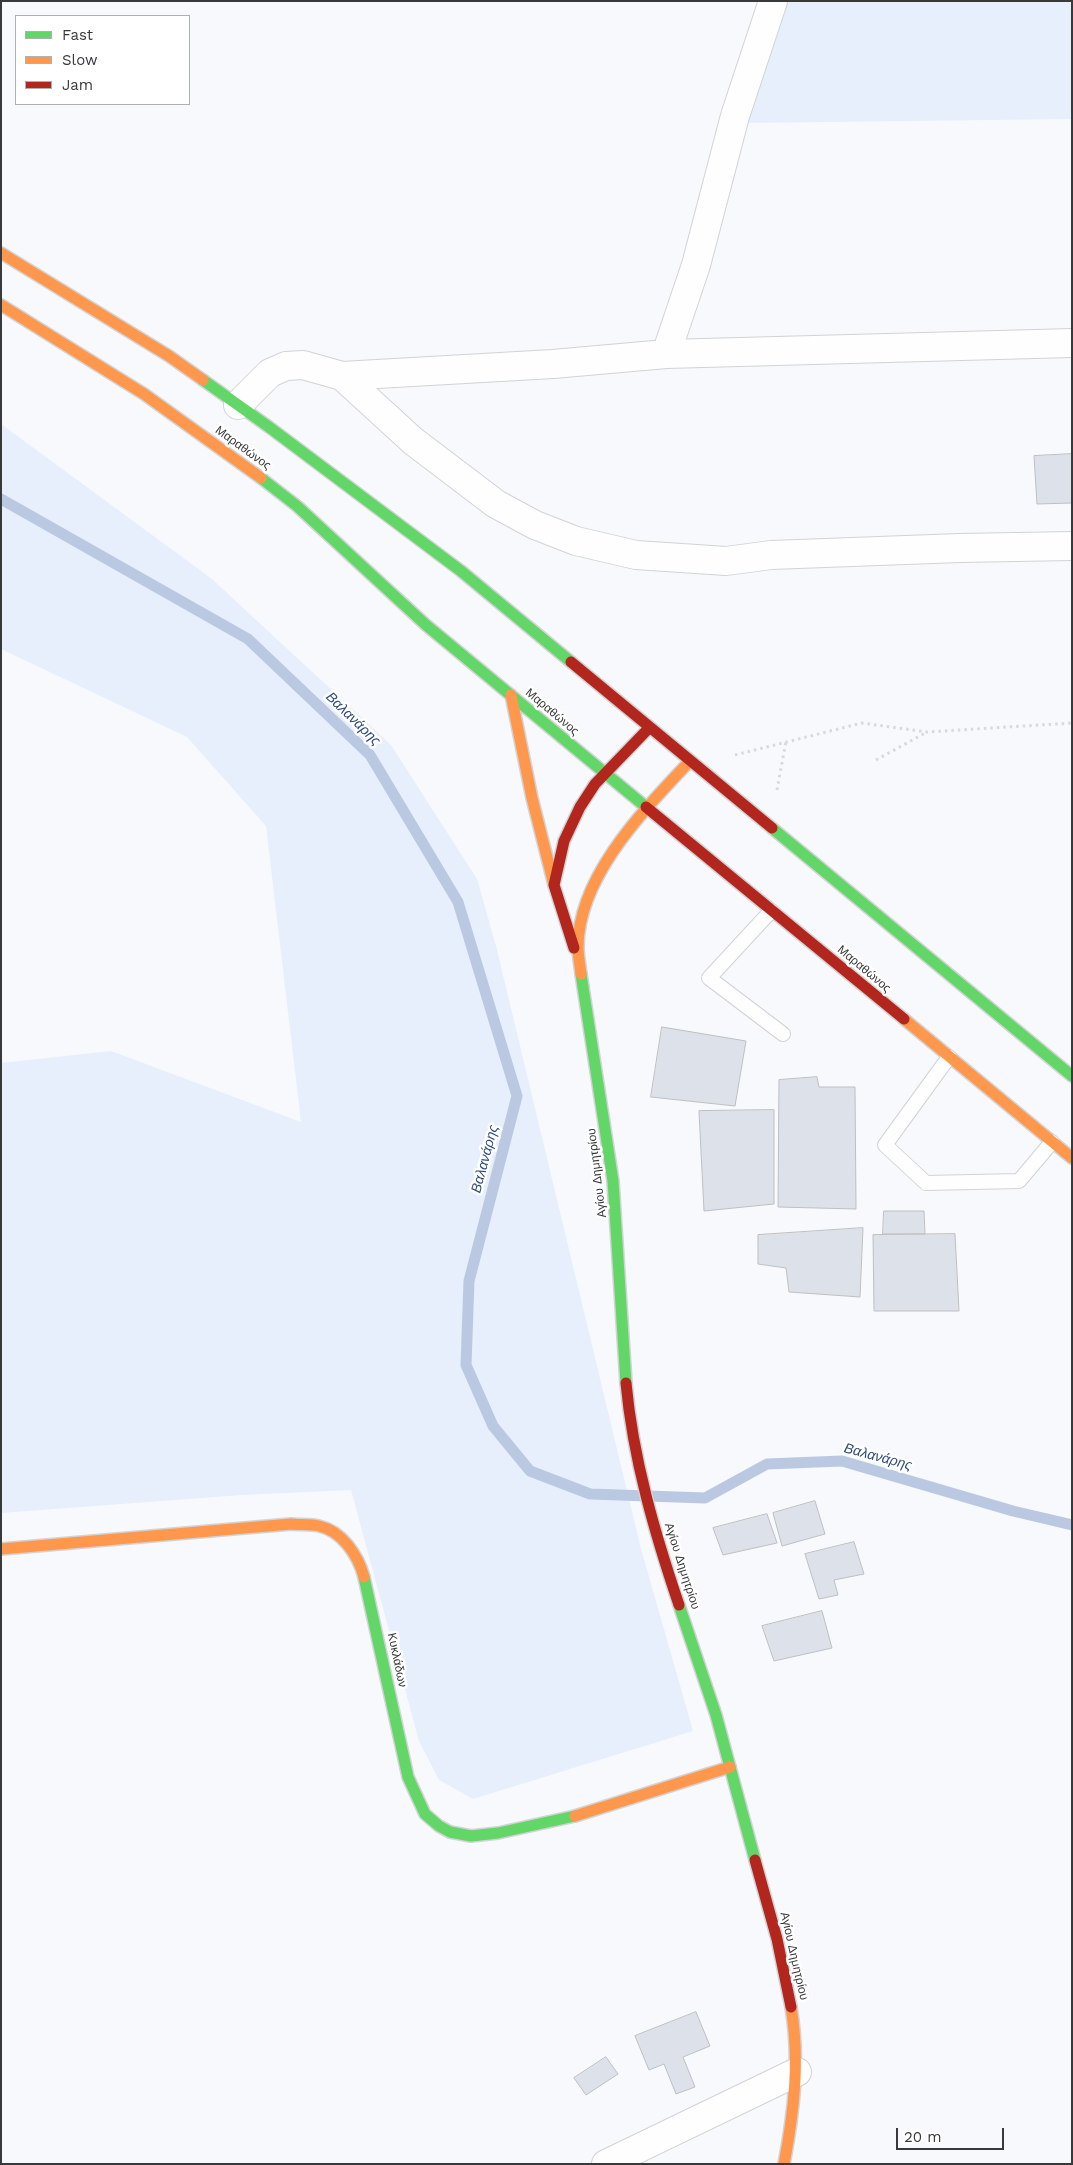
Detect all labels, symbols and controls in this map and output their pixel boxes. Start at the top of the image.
legend [15,15,190,105]
text: Fast [62,26,93,44]
text: Slow [62,51,98,69]
text: Jam [62,76,93,94]
street label: Μαραθώνος [212,423,274,473]
street label: Μαραθώνος [522,686,582,738]
water label: Βαλανάρης [322,689,384,749]
street label: Μαραθώνος [834,943,894,995]
water label: Βαλανάρης [468,1123,502,1195]
street label: Αγίου Δημητρίου [584,1127,610,1219]
water label: Βαλανάρης [842,1440,914,1474]
street label: Αγίου Δημητρίου [661,1521,703,1611]
street label: Κυκλάδων [384,1631,410,1689]
street label: Αγίου Δημητρίου [777,1910,811,2002]
scale bar [898,2118,1006,2150]
text: 20 m [904,2128,942,2146]

